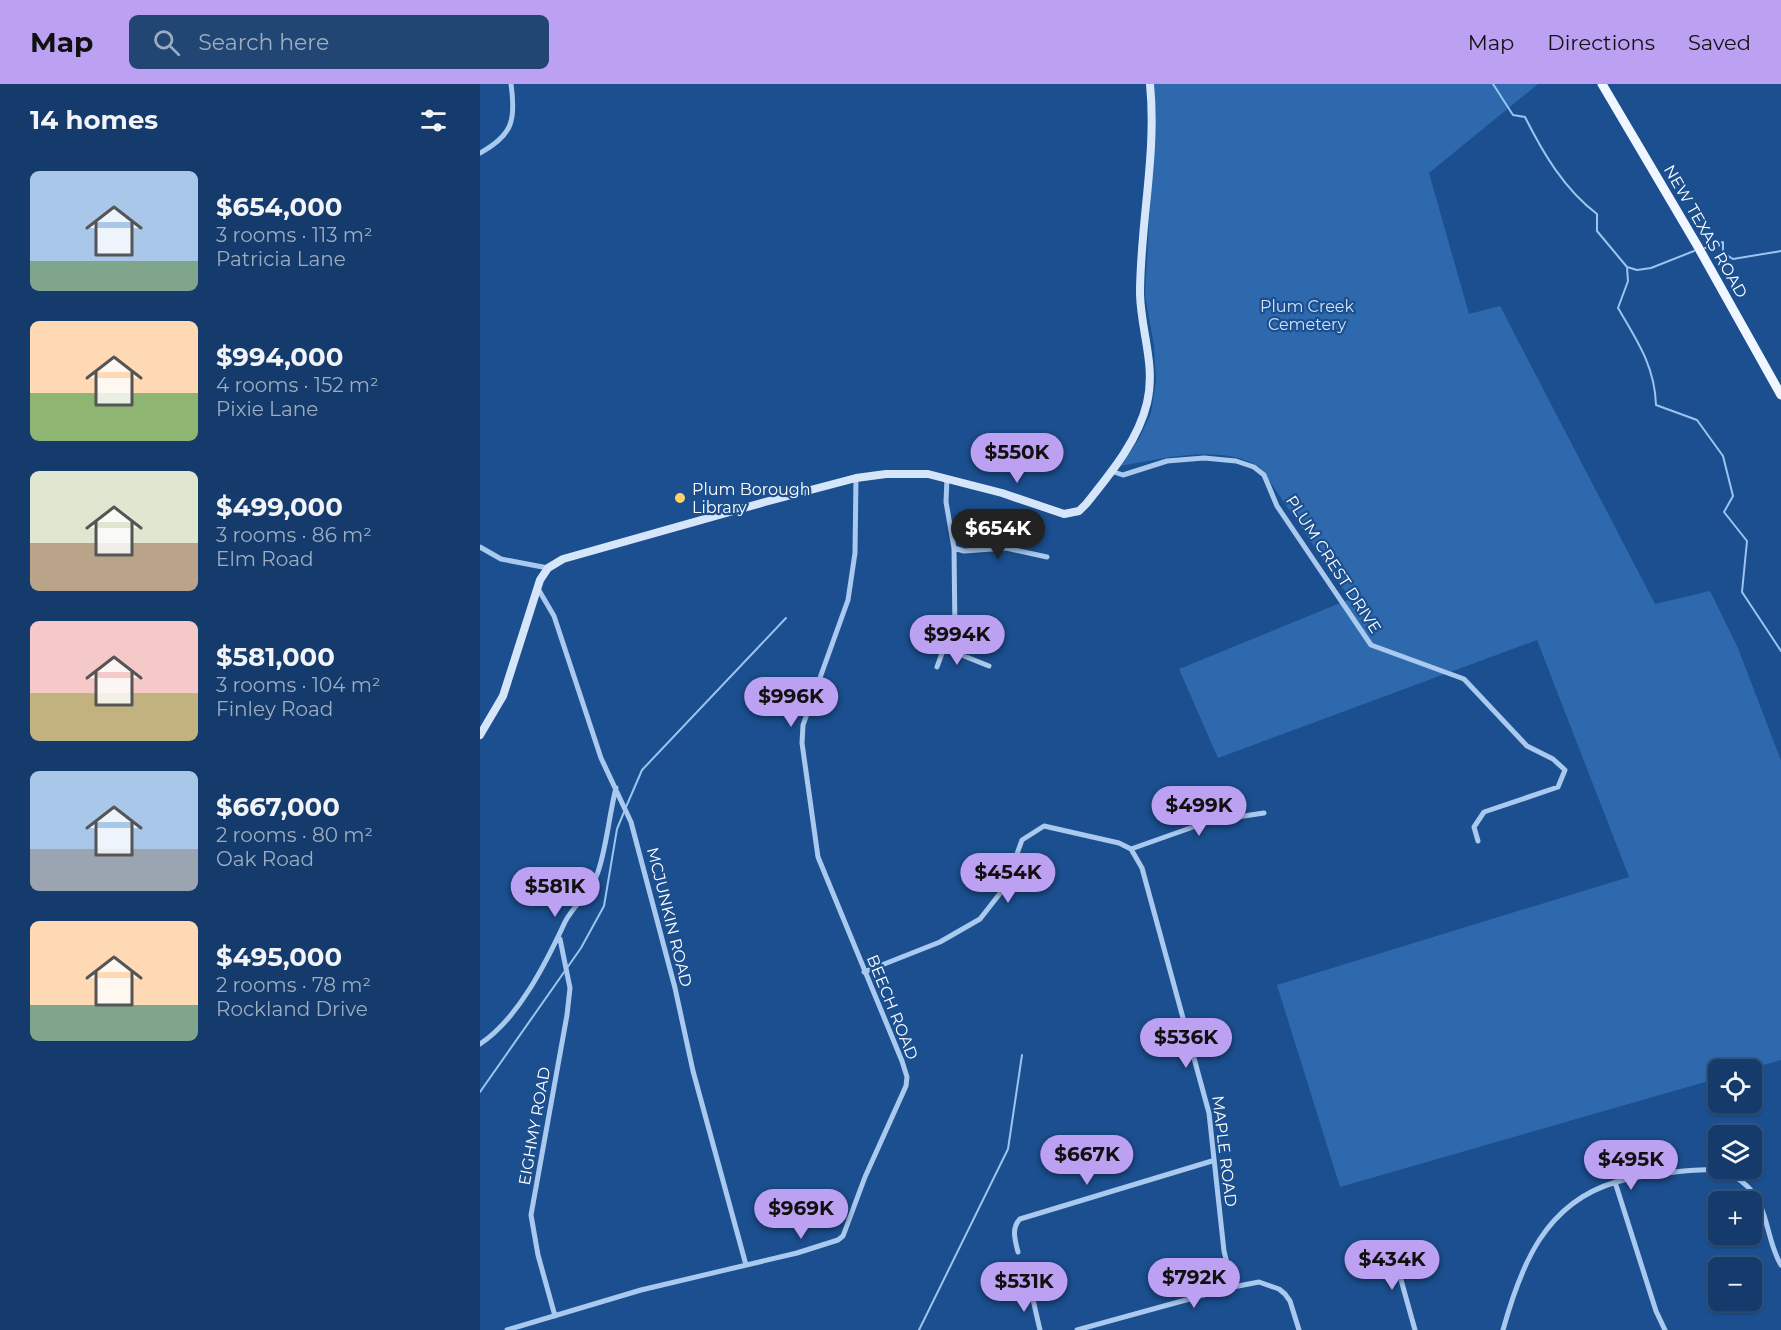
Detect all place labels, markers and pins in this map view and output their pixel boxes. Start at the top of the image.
pin: $550K [975,433,1059,484]
place label: Plum Borough Library [692,480,811,517]
marker: Plum Borough Library [673,491,687,505]
pin: $654K [956,509,1040,560]
pin: $994K [915,615,999,666]
pin: $996K [749,677,833,728]
pin: $499K [1157,786,1241,837]
pin: $454K [966,853,1050,904]
pin: $581K [513,867,597,918]
pin: $536K [1144,1018,1228,1069]
pin: $667K [1045,1135,1129,1186]
pin: $495K [1589,1140,1673,1191]
pin: $969K [759,1189,843,1240]
pin: $434K [1350,1240,1434,1291]
pin: $792K [1152,1258,1236,1309]
pin: $531K [982,1262,1066,1313]

